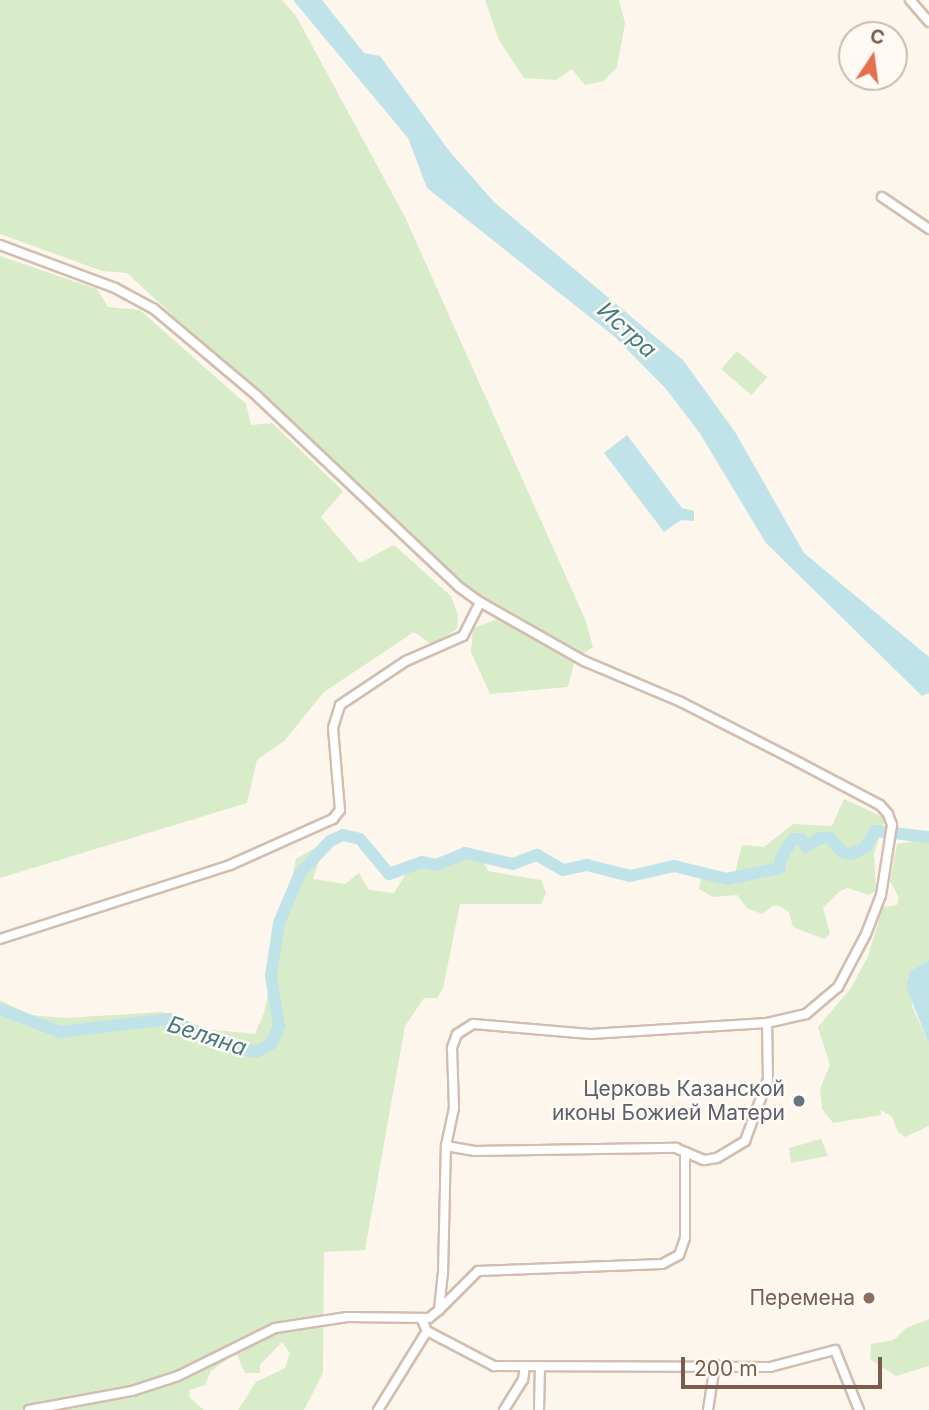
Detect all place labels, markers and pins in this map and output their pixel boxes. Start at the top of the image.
place label: Церковь Казанской иконы Божией Матери [552,1076,785,1126]
marker: Церковь Казанской иконы Божией Матери [791,1093,807,1109]
place label: Перемена [749,1285,855,1311]
marker: Перемена [861,1290,877,1306]

